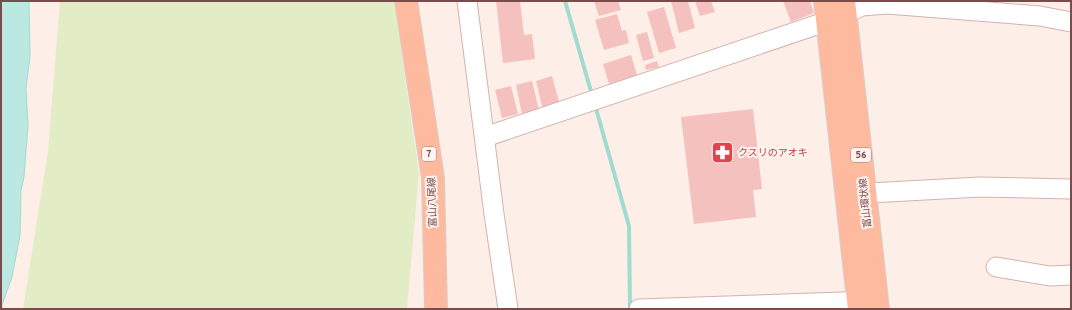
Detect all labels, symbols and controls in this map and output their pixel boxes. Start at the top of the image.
pharmacy icon: クスリのアオキ [709,140,735,166]
road number: 7 [422,147,436,161]
place label: クスリのアオキ [738,147,808,160]
road number: 56 [851,148,871,162]
street label: 富山八尾線 [426,177,440,227]
street label: 富山環状線 [857,177,875,229]

